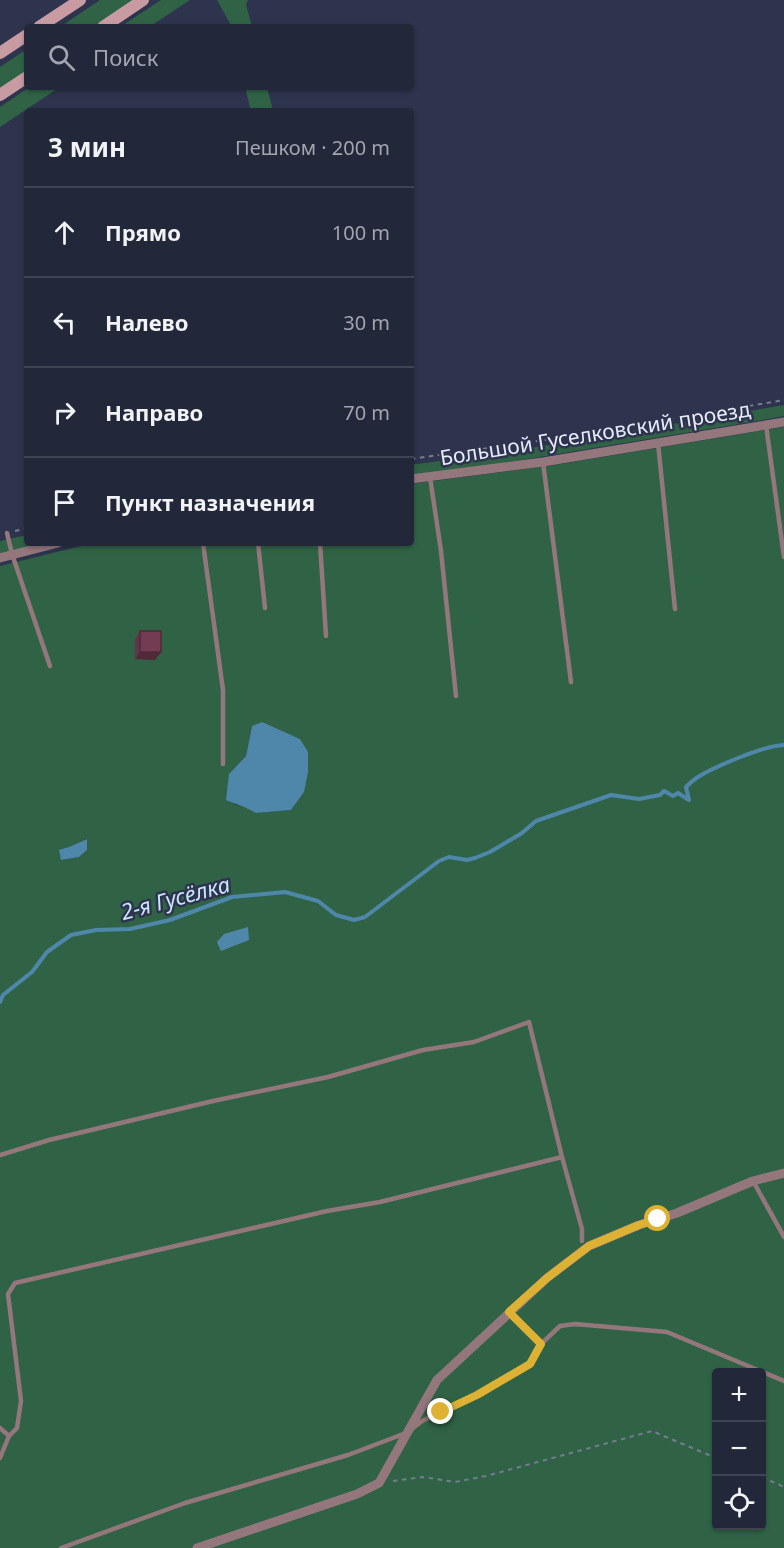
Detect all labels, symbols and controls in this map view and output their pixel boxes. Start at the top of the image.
search box [24,24,414,90]
icon: search [45,41,78,74]
text: Поиск [93,42,158,72]
text: 3 мин [48,129,126,165]
text: Пешком · 200 m [235,134,390,161]
icon: ahead [48,216,81,249]
text: Прямо [105,217,181,247]
text: 100 m [332,219,390,246]
icon: left [48,306,81,339]
text: Налево [105,307,188,337]
text: 30 m [343,309,390,336]
street label: Большой Гуселковский проезд [438,395,752,471]
icon: right [48,396,81,429]
text: Направо [105,397,203,427]
text: 70 m [343,399,390,426]
icon: arrive [48,486,81,519]
text: Пункт назначения [105,487,315,517]
water label: 2-я Гусёлка [117,868,233,926]
route start [644,1205,670,1231]
map controls [712,1368,766,1530]
button: + [712,1368,766,1422]
route end [427,1398,453,1424]
button: − [712,1422,766,1476]
button: locate [712,1476,766,1530]

